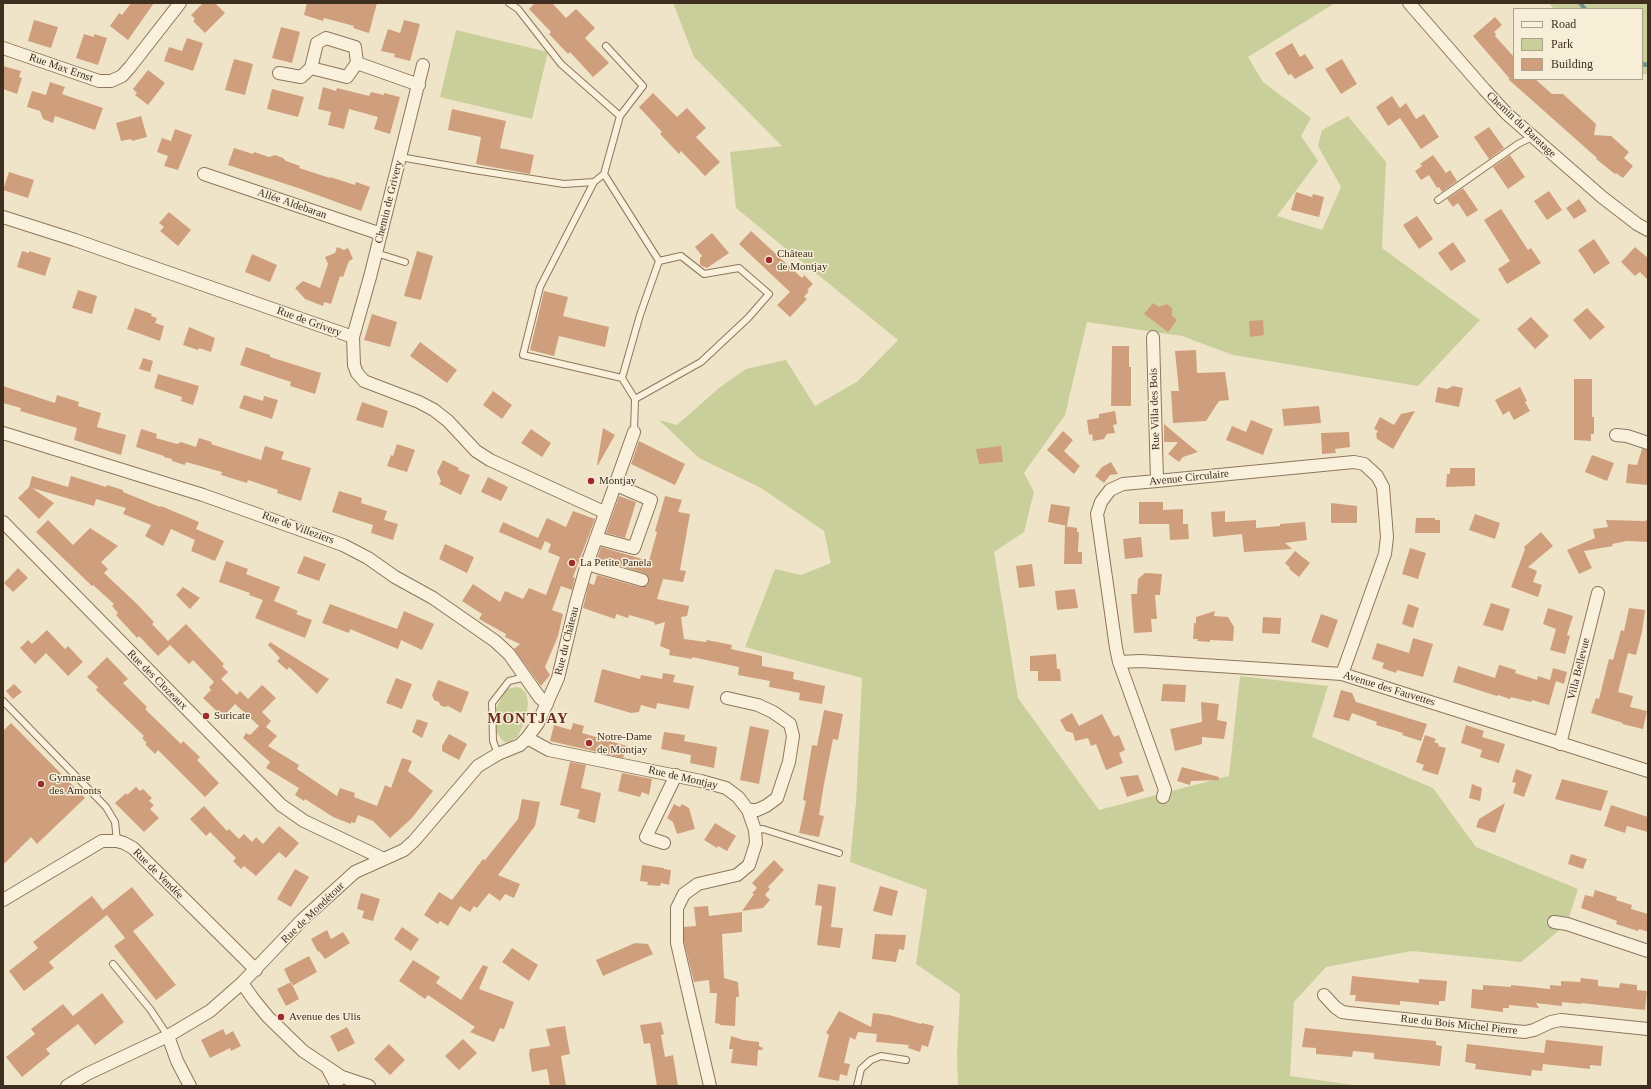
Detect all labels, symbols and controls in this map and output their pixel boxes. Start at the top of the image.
legend [1513,8,1643,80]
text: Road [1551,17,1576,31]
text: Park [1551,37,1573,51]
street label: Rue Max Ernst [27,51,95,85]
text: Building [1551,57,1593,71]
street label: Chemin du Baratage [1483,89,1559,161]
street label: Chemin de Grivery [372,159,406,245]
street label: Allée Aldebaran [256,186,328,222]
place label: Château de Montjay [777,247,827,273]
marker: Château de Montjay [764,255,774,265]
street label: Rue de Grivery [275,304,343,340]
street label: Rue Villa des Bois [1147,368,1163,450]
street label: Avenue Circulaire [1148,467,1230,489]
place label: Montjay [599,474,636,488]
marker: Montjay [586,476,596,486]
street label: Rue de Villeziers [260,509,336,547]
place label: La Petite Panela [580,556,651,570]
marker: La Petite Panela [567,558,577,568]
street label: Rue du Château [552,605,582,677]
street label: Villa Bellevue [1565,637,1593,701]
street label: Rue des Clozeaux [124,647,190,713]
street label: Avenue des Fauvettes [1341,669,1437,709]
place label: Suricate [214,709,250,723]
district label: MONTJAY [487,710,569,728]
marker: Suricate [201,711,211,721]
place label: Notre-Dame de Montjay [597,730,652,756]
marker: Notre-Dame de Montjay [584,738,594,748]
street label: Rue de Montjay [647,764,719,792]
place label: Gymnase des Amonts [49,771,101,797]
marker: Gymnase des Amonts [36,779,46,789]
street label: Rue de Vendée [130,846,186,902]
street label: Rue de Mondétour [279,880,347,946]
place label: Avenue des Ulis [289,1010,361,1024]
marker: Avenue des Ulis [276,1012,286,1022]
street label: Rue du Bois Michel Pierre [1400,1012,1518,1038]

